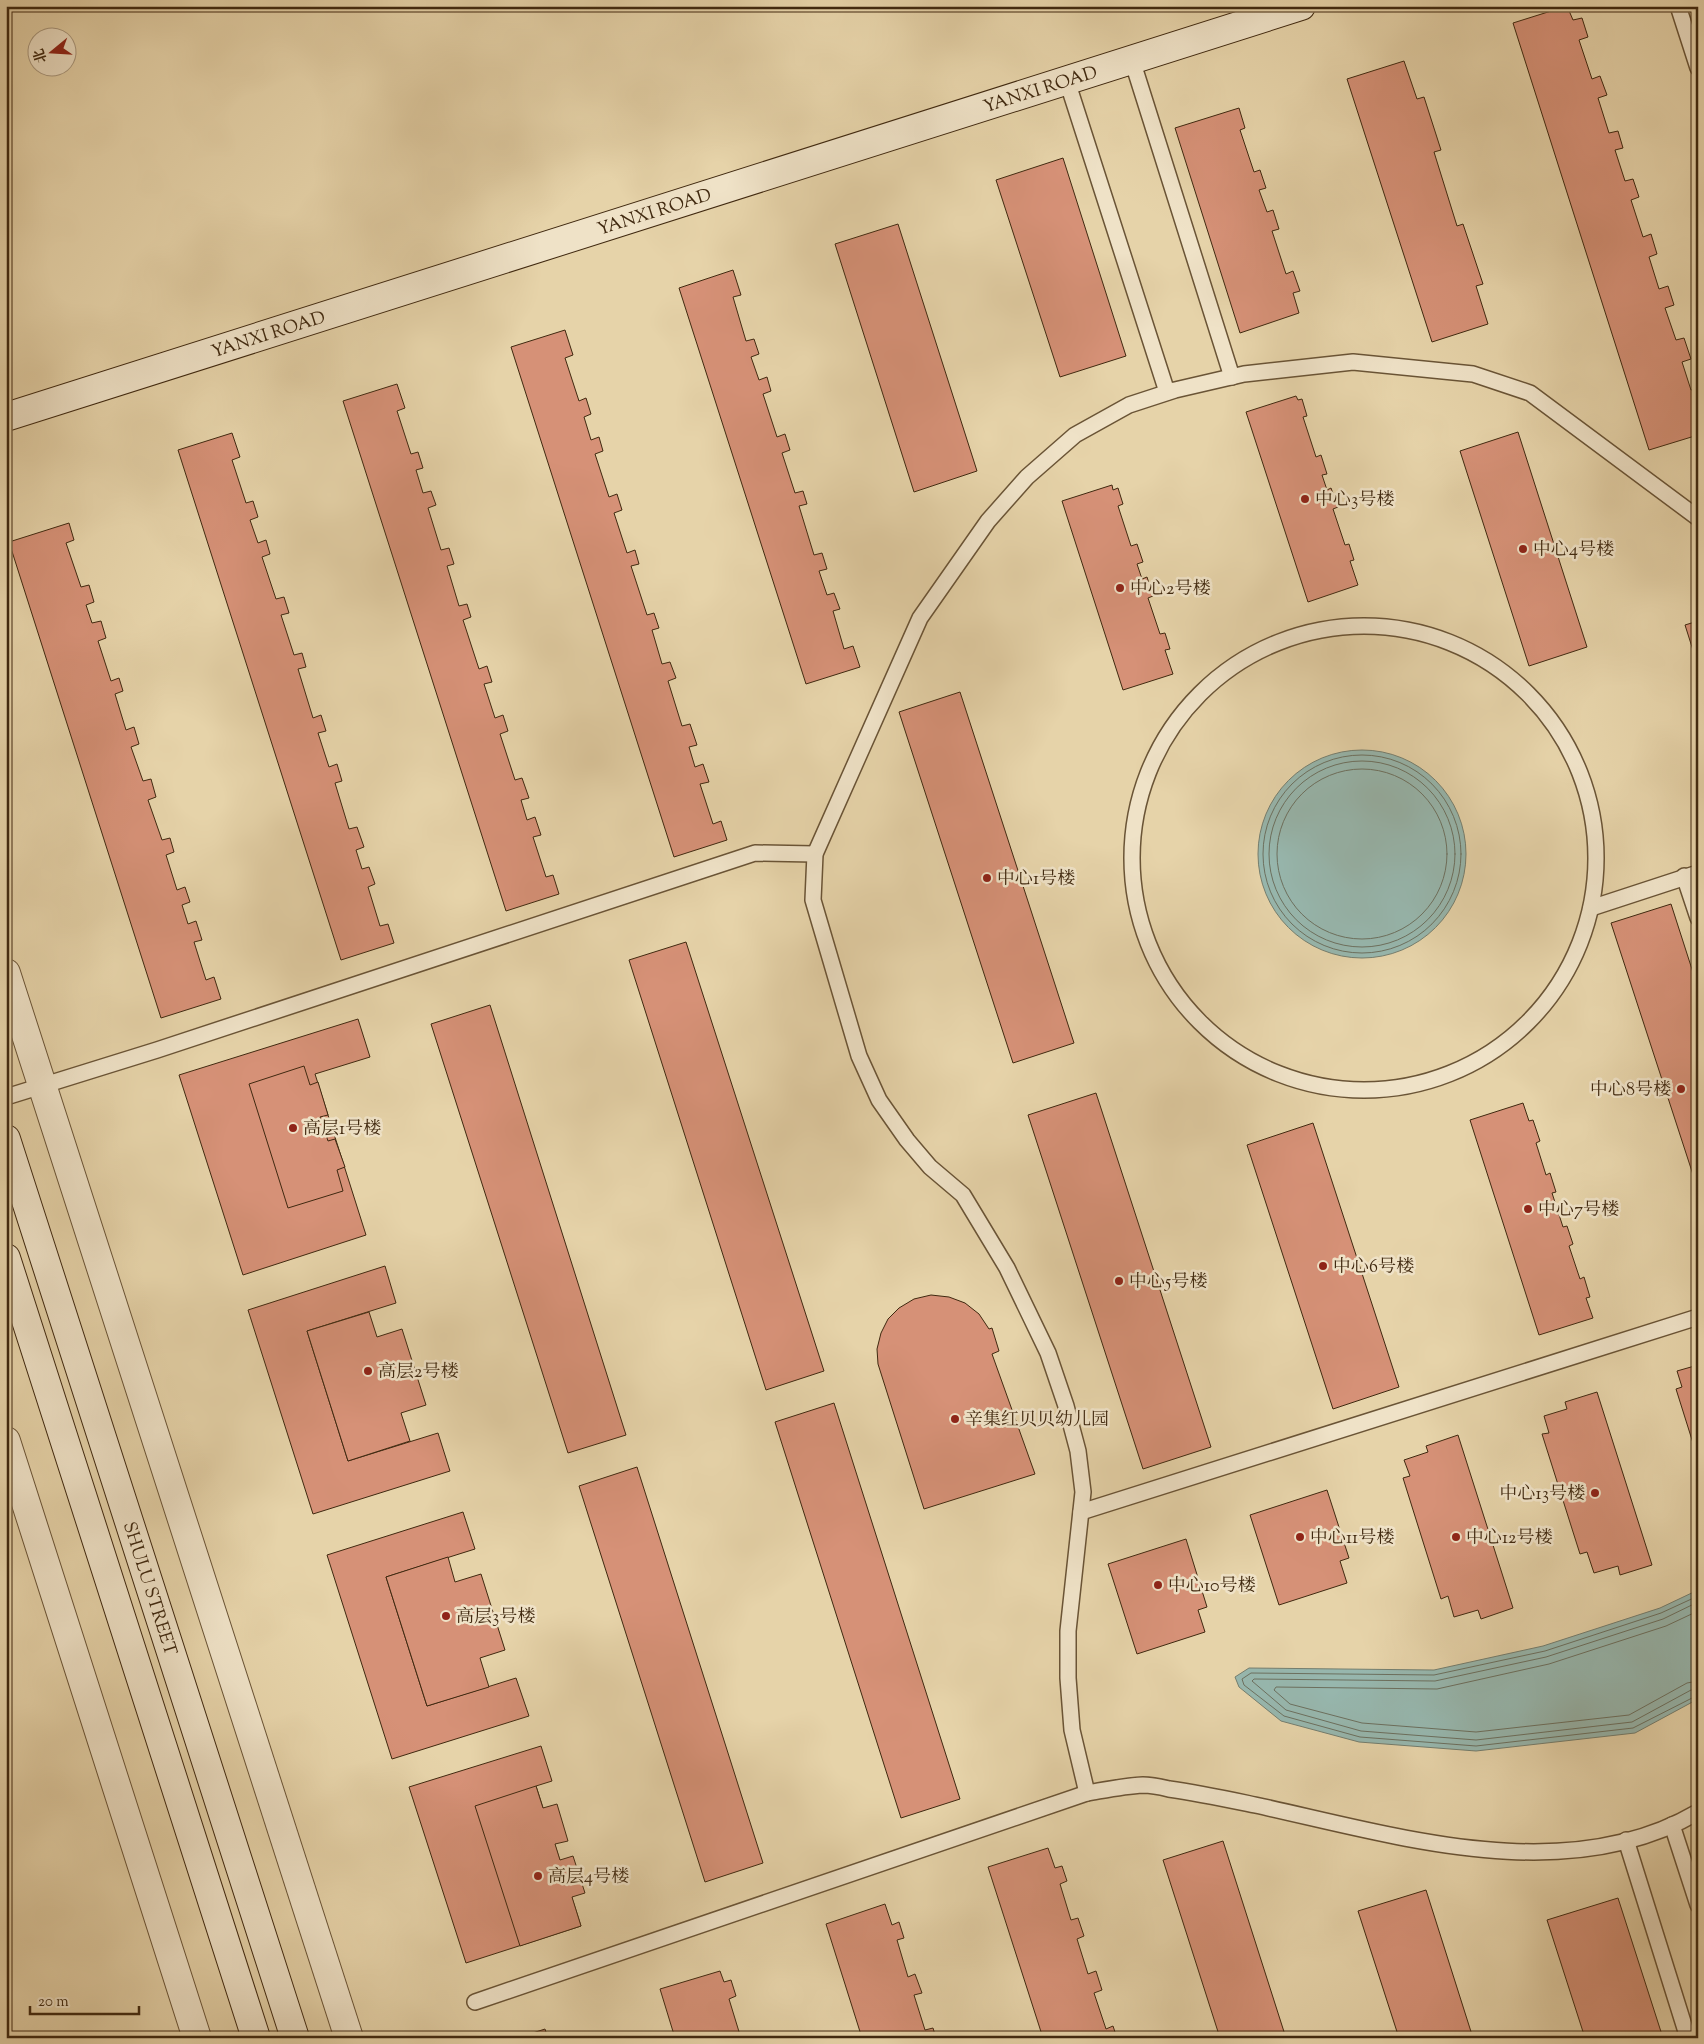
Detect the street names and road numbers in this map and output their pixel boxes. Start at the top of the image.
street label: YANXI ROAD [980,60,1101,121]
street label: YANXI ROAD [594,183,715,243]
street label: YANXI ROAD [208,305,329,366]
street label: SHULU STREET [115,1519,182,1660]

